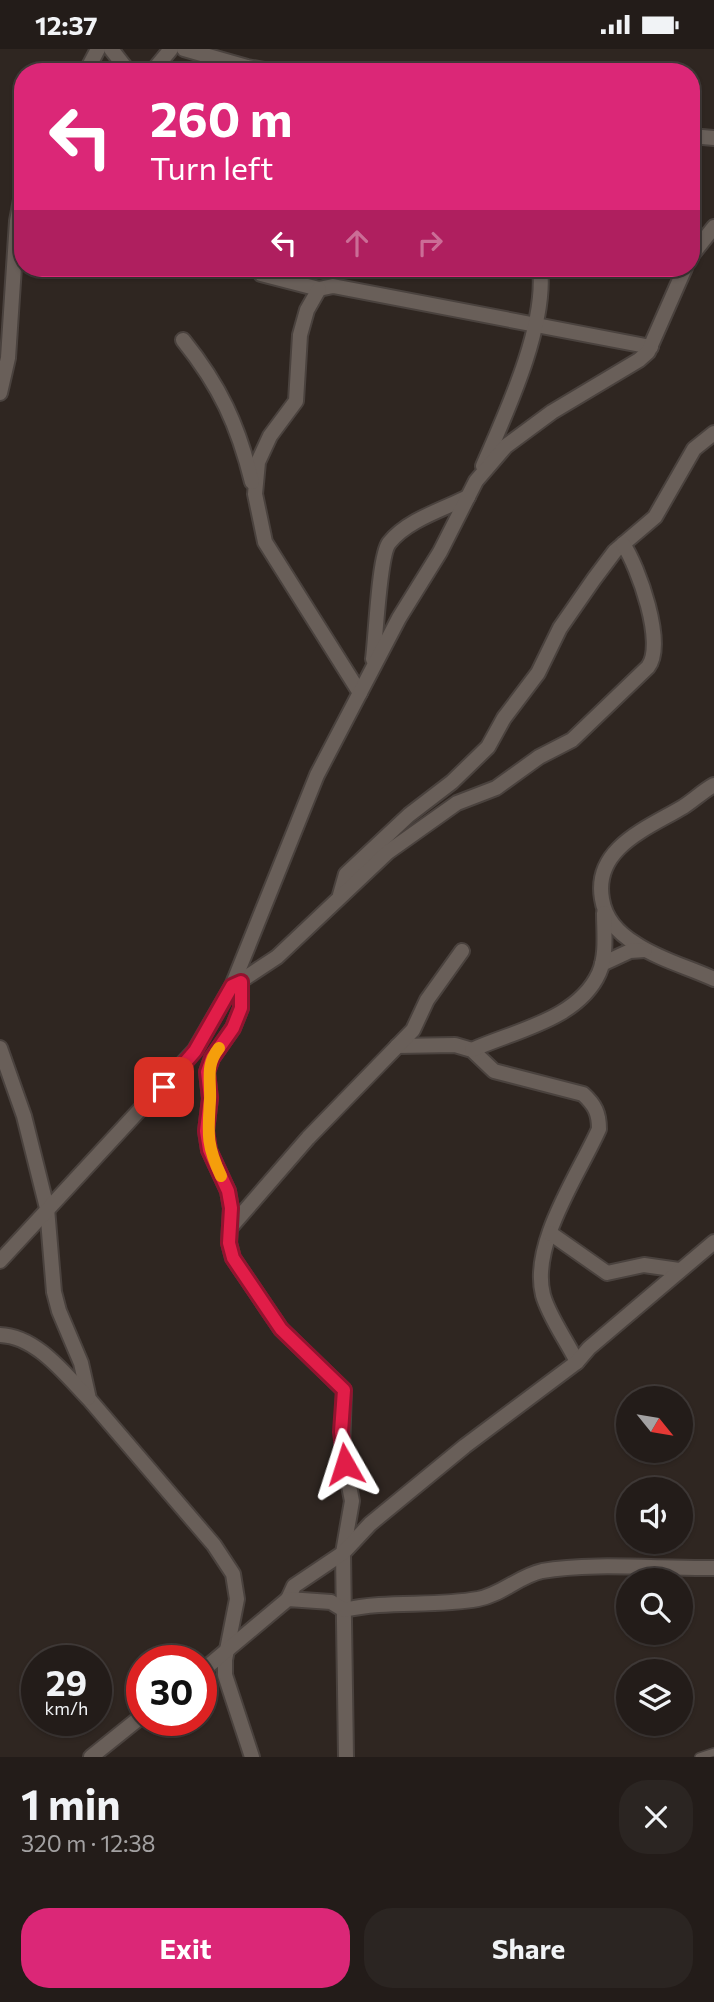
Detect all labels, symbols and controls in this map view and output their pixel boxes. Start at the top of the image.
text: 12:37 [35,9,98,40]
text: 260 m [150,87,292,147]
icon: left [35,91,126,182]
text: Turn left [150,147,274,187]
icon: left [265,224,303,262]
icon: ahead [338,224,376,262]
icon: right [411,224,449,262]
pin [134,1057,194,1117]
icon: arrive [145,1068,183,1106]
north arrow [616,1386,693,1463]
map controls [616,1386,693,1736]
position arrow [308,1427,382,1501]
button: sound [616,1477,693,1554]
button: search [616,1568,693,1645]
speed limit sign: 30 [126,1645,217,1736]
button: layers [616,1659,693,1736]
text: 29 [46,1660,87,1703]
text: km/h [45,1697,88,1719]
text: 1 min [21,1777,121,1829]
button: close [619,1780,693,1854]
text: 320 m · 12:38 [21,1829,156,1857]
button: Exit [21,1908,350,1988]
button: Share [364,1908,693,1988]

